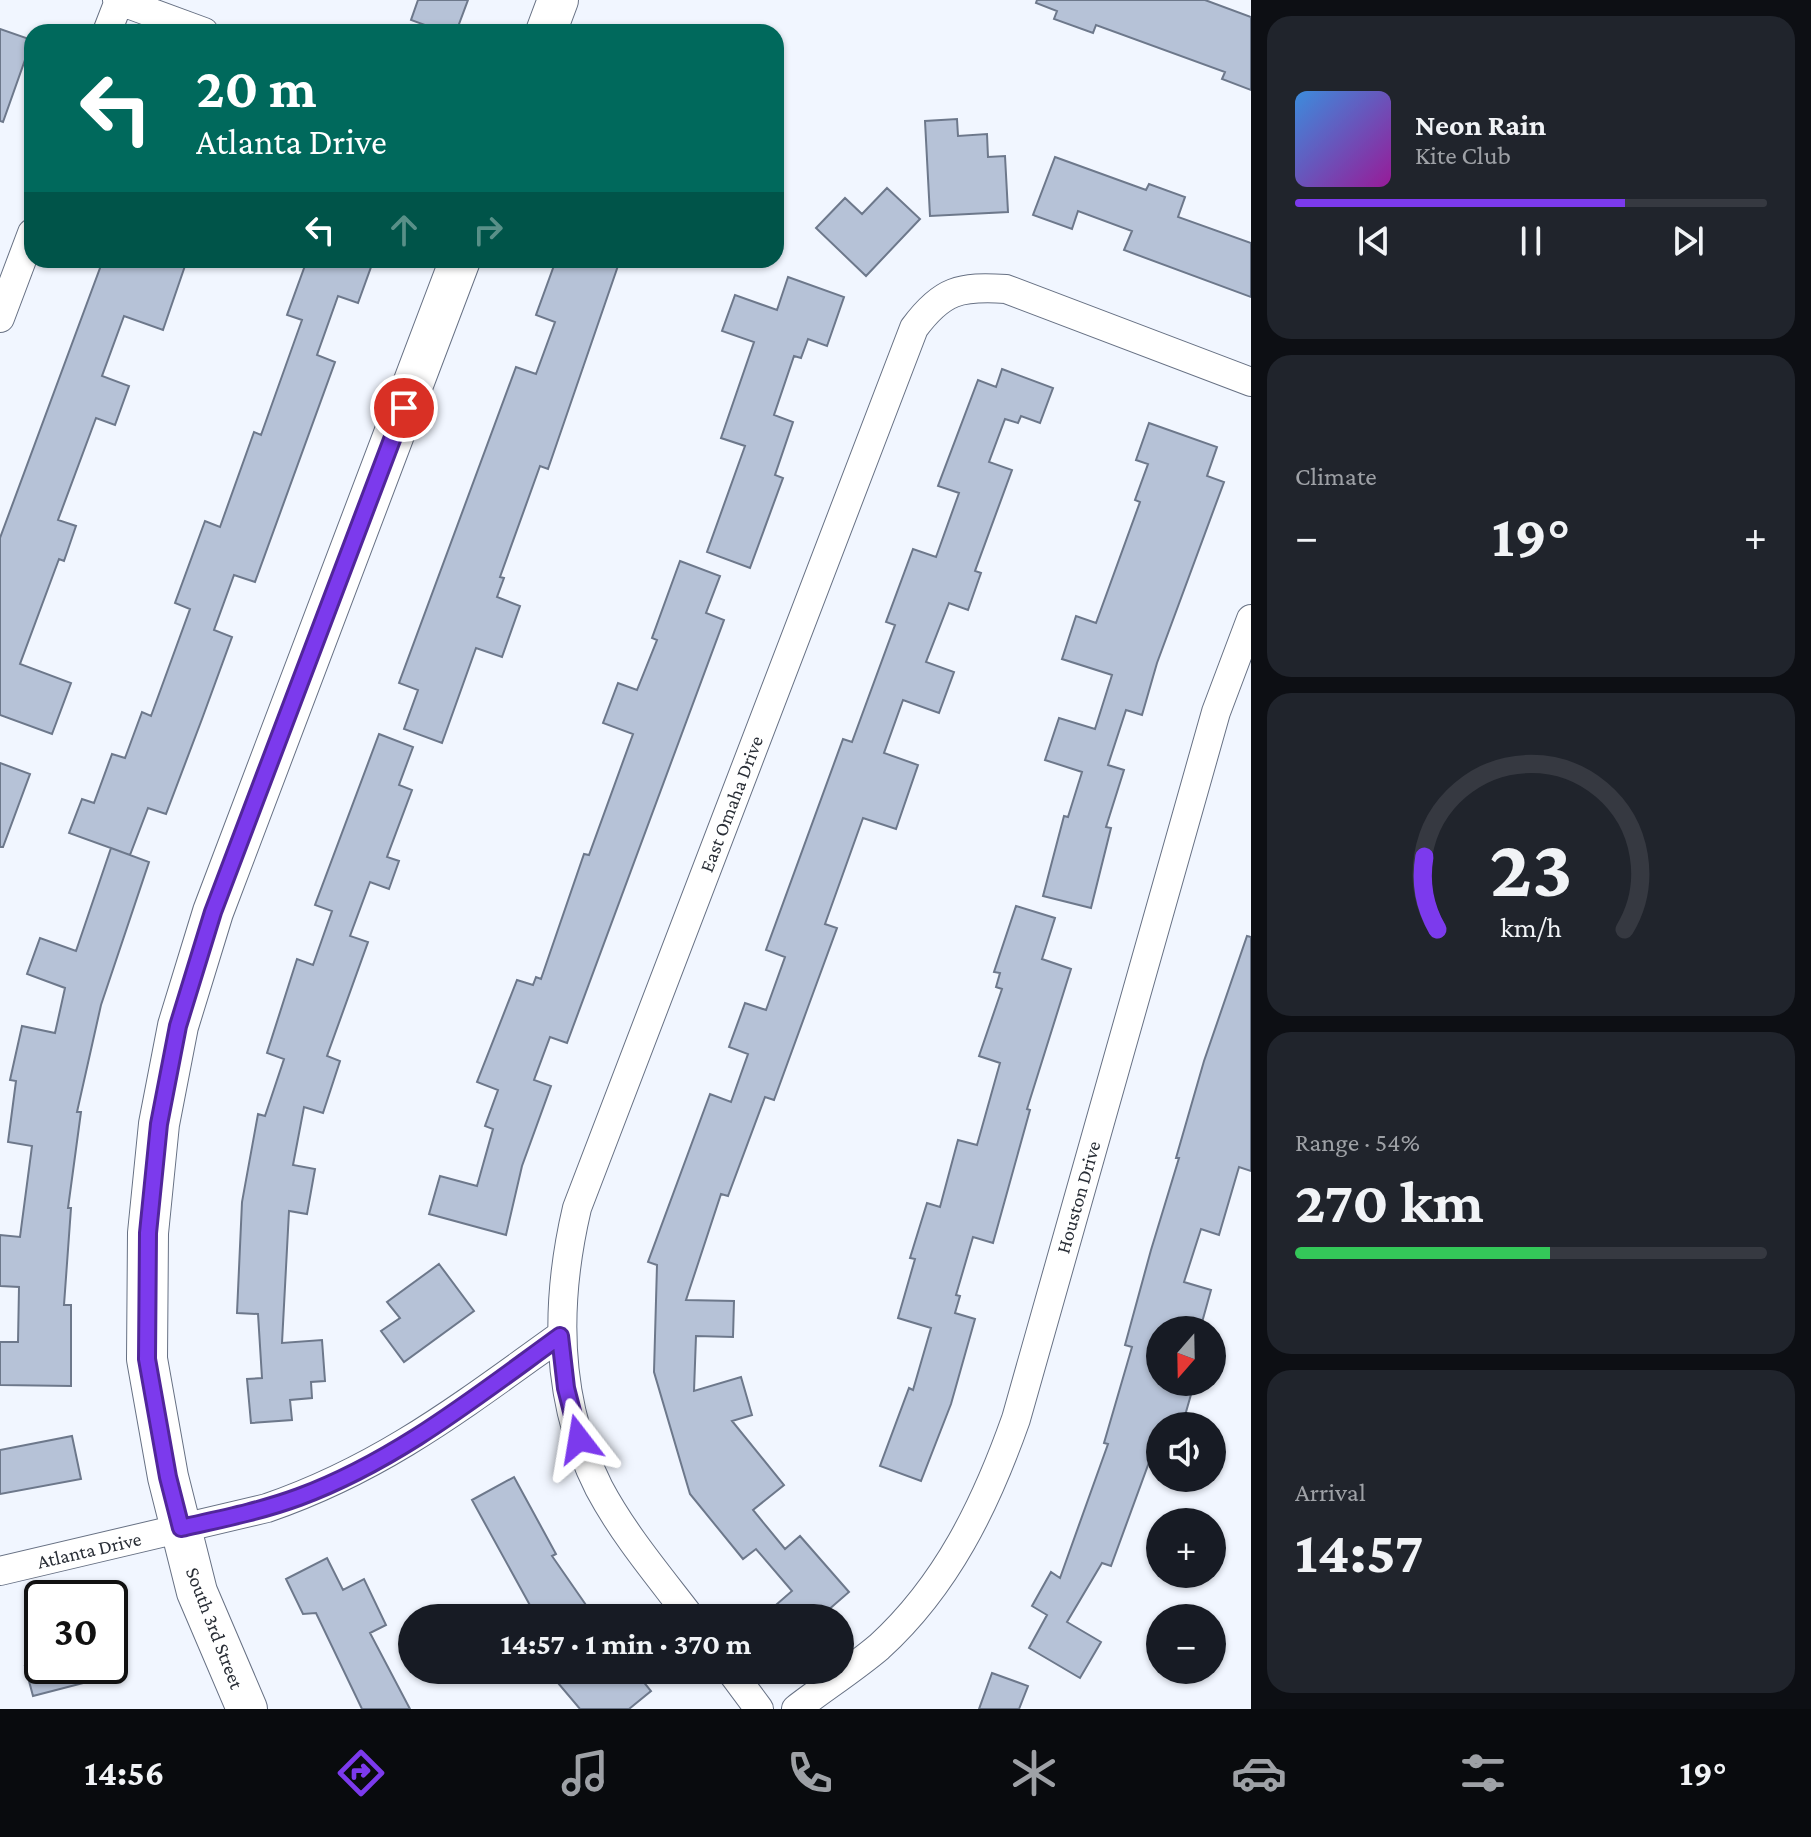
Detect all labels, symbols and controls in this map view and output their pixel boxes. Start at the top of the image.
icon: left [64,56,168,160]
text: 20 m [196,57,317,119]
text: Neon Rain [1415,108,1546,141]
text: Atlanta Drive [196,122,387,162]
text: Kite Club [1415,141,1511,170]
icon: left [298,208,342,252]
icon: ahead [382,208,426,252]
icon: right [466,208,510,252]
icon: previous [1352,219,1396,263]
icon: pause [1509,219,1553,263]
icon: next [1666,219,1710,263]
pin [370,374,438,442]
icon: arrive [382,386,426,430]
text: Climate [1295,462,1377,491]
text: 19° [1492,502,1570,569]
text: − [1295,512,1318,560]
text: + [1744,512,1767,560]
street label: East Omaha Drive [695,733,767,875]
text: 23 [1489,821,1573,914]
text: km/h [1500,912,1562,944]
text: Range · 54% [1295,1128,1420,1157]
street label: Houston Drive [1051,1138,1105,1256]
text: 270 km [1295,1168,1484,1235]
north arrow [1146,1316,1226,1396]
map controls [1146,1316,1226,1684]
position arrow [537,1397,621,1481]
button: sound [1146,1412,1226,1492]
text: Arrival [1295,1478,1366,1507]
button: + [1146,1508,1226,1588]
text: 14:57 [1295,1518,1423,1585]
street label: Atlanta Drive [35,1527,143,1573]
street label: South 3rd Street [182,1564,248,1692]
speed limit sign: 30 [24,1580,128,1684]
button: − [1146,1604,1226,1684]
text: 14:57 · 1 min · 370 m [501,1627,751,1660]
icon: directions [333,1745,389,1801]
icon: music [557,1745,613,1801]
icon: phone [782,1745,838,1801]
icon: climate [1006,1745,1062,1801]
icon: car [1231,1745,1287,1801]
icon: filters [1455,1745,1511,1801]
text: 14:56 [84,1753,164,1793]
text: 19° [1680,1753,1727,1793]

